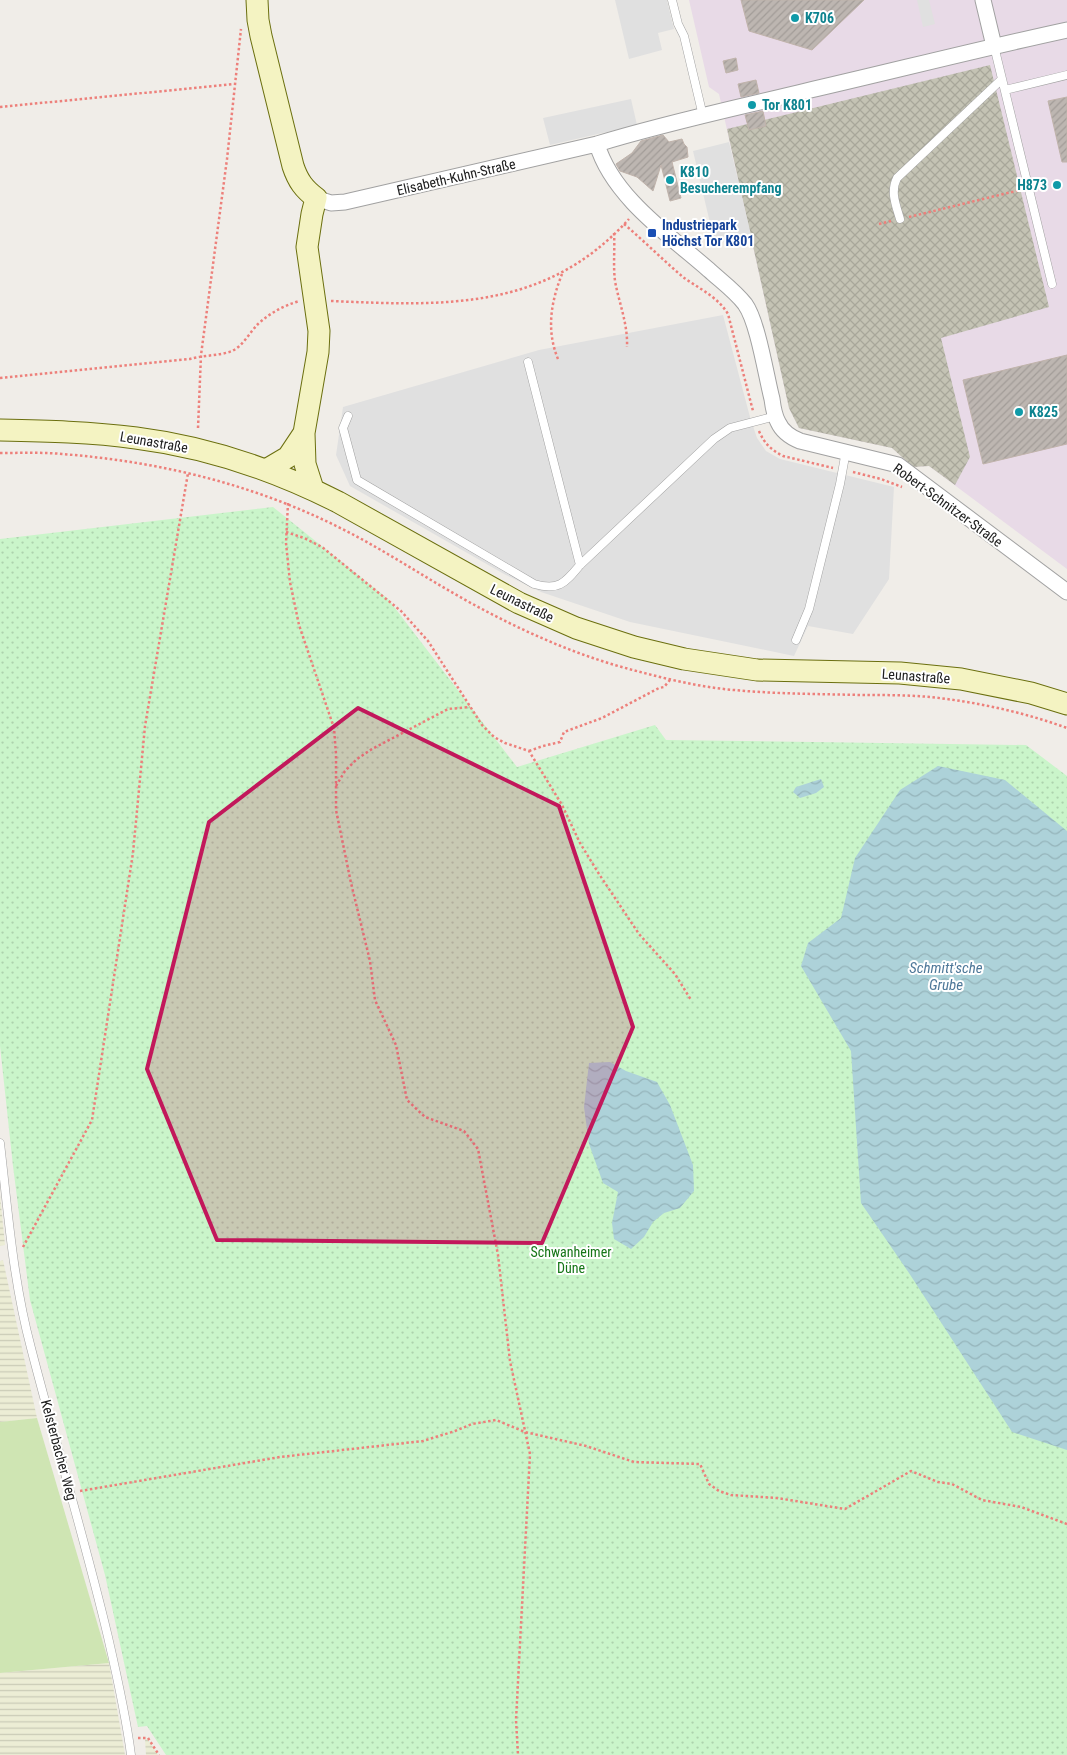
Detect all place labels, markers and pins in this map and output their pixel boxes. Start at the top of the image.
place label: K706 [805,10,834,26]
marker: K706 [789,12,801,24]
place label: Tor K801 [762,97,812,113]
marker: Tor K801 [746,99,758,111]
place label: K810 Besucherempfang [680,164,781,196]
marker: K810 Besucherempfang [664,174,676,186]
place label: H873 [1017,177,1047,193]
marker: H873 [1051,179,1063,191]
place label: Industriepark Höchst Tor K801 [662,217,754,249]
marker: Industriepark Höchst Tor K801 [646,227,658,239]
place label: K825 [1029,404,1058,420]
marker: K825 [1013,406,1025,418]

